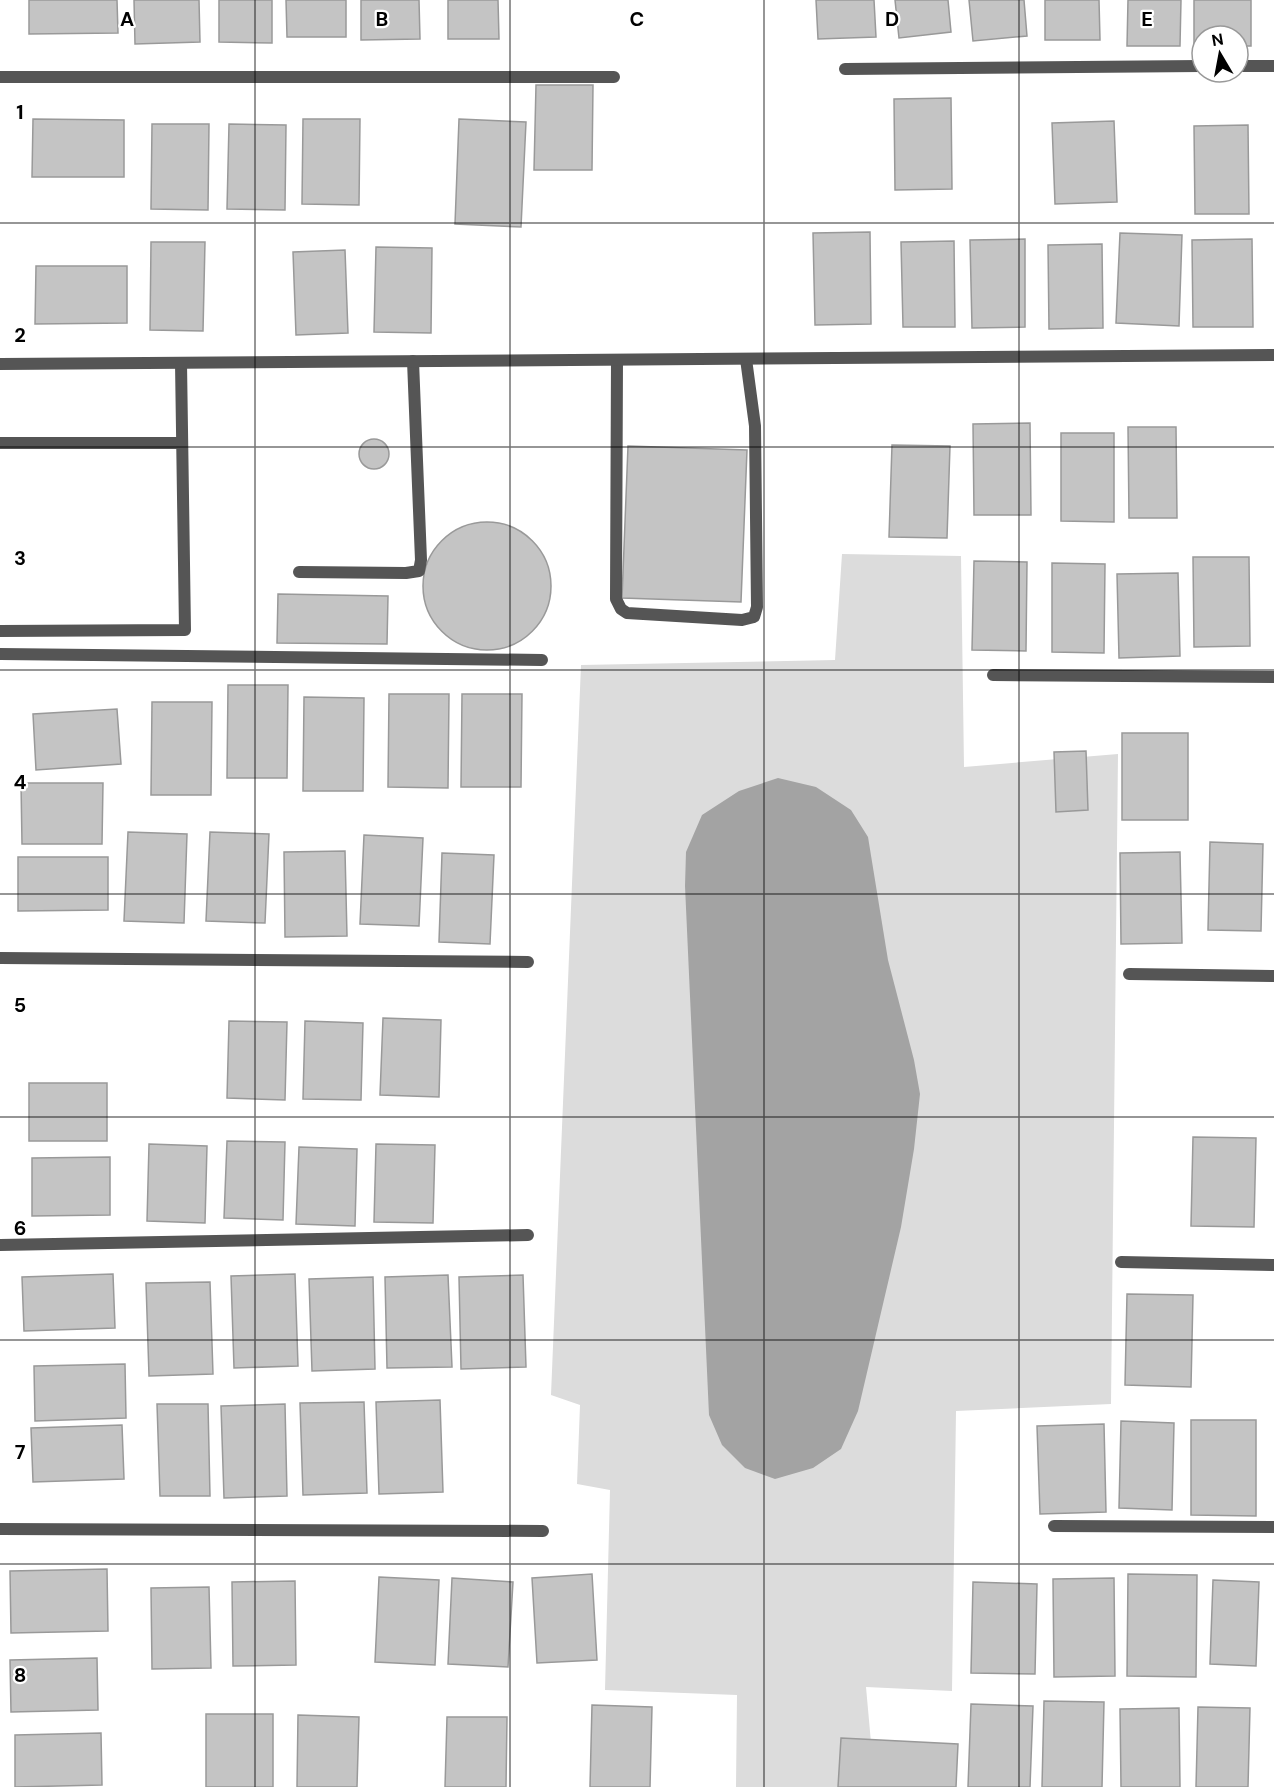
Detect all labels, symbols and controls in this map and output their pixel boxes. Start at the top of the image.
text: A [120,6,134,32]
text: B [376,6,388,32]
text: C [630,6,644,32]
text: D [885,6,899,32]
text: E [1141,6,1153,32]
north arrow [1190,24,1250,84]
text: N [1210,28,1225,51]
text: 1 [16,99,24,125]
text: 2 [14,322,26,348]
text: 3 [14,545,26,571]
text: 4 [14,769,27,795]
text: 5 [14,992,26,1018]
text: 6 [14,1215,26,1241]
text: 7 [15,1439,26,1465]
text: 8 [14,1662,26,1688]

